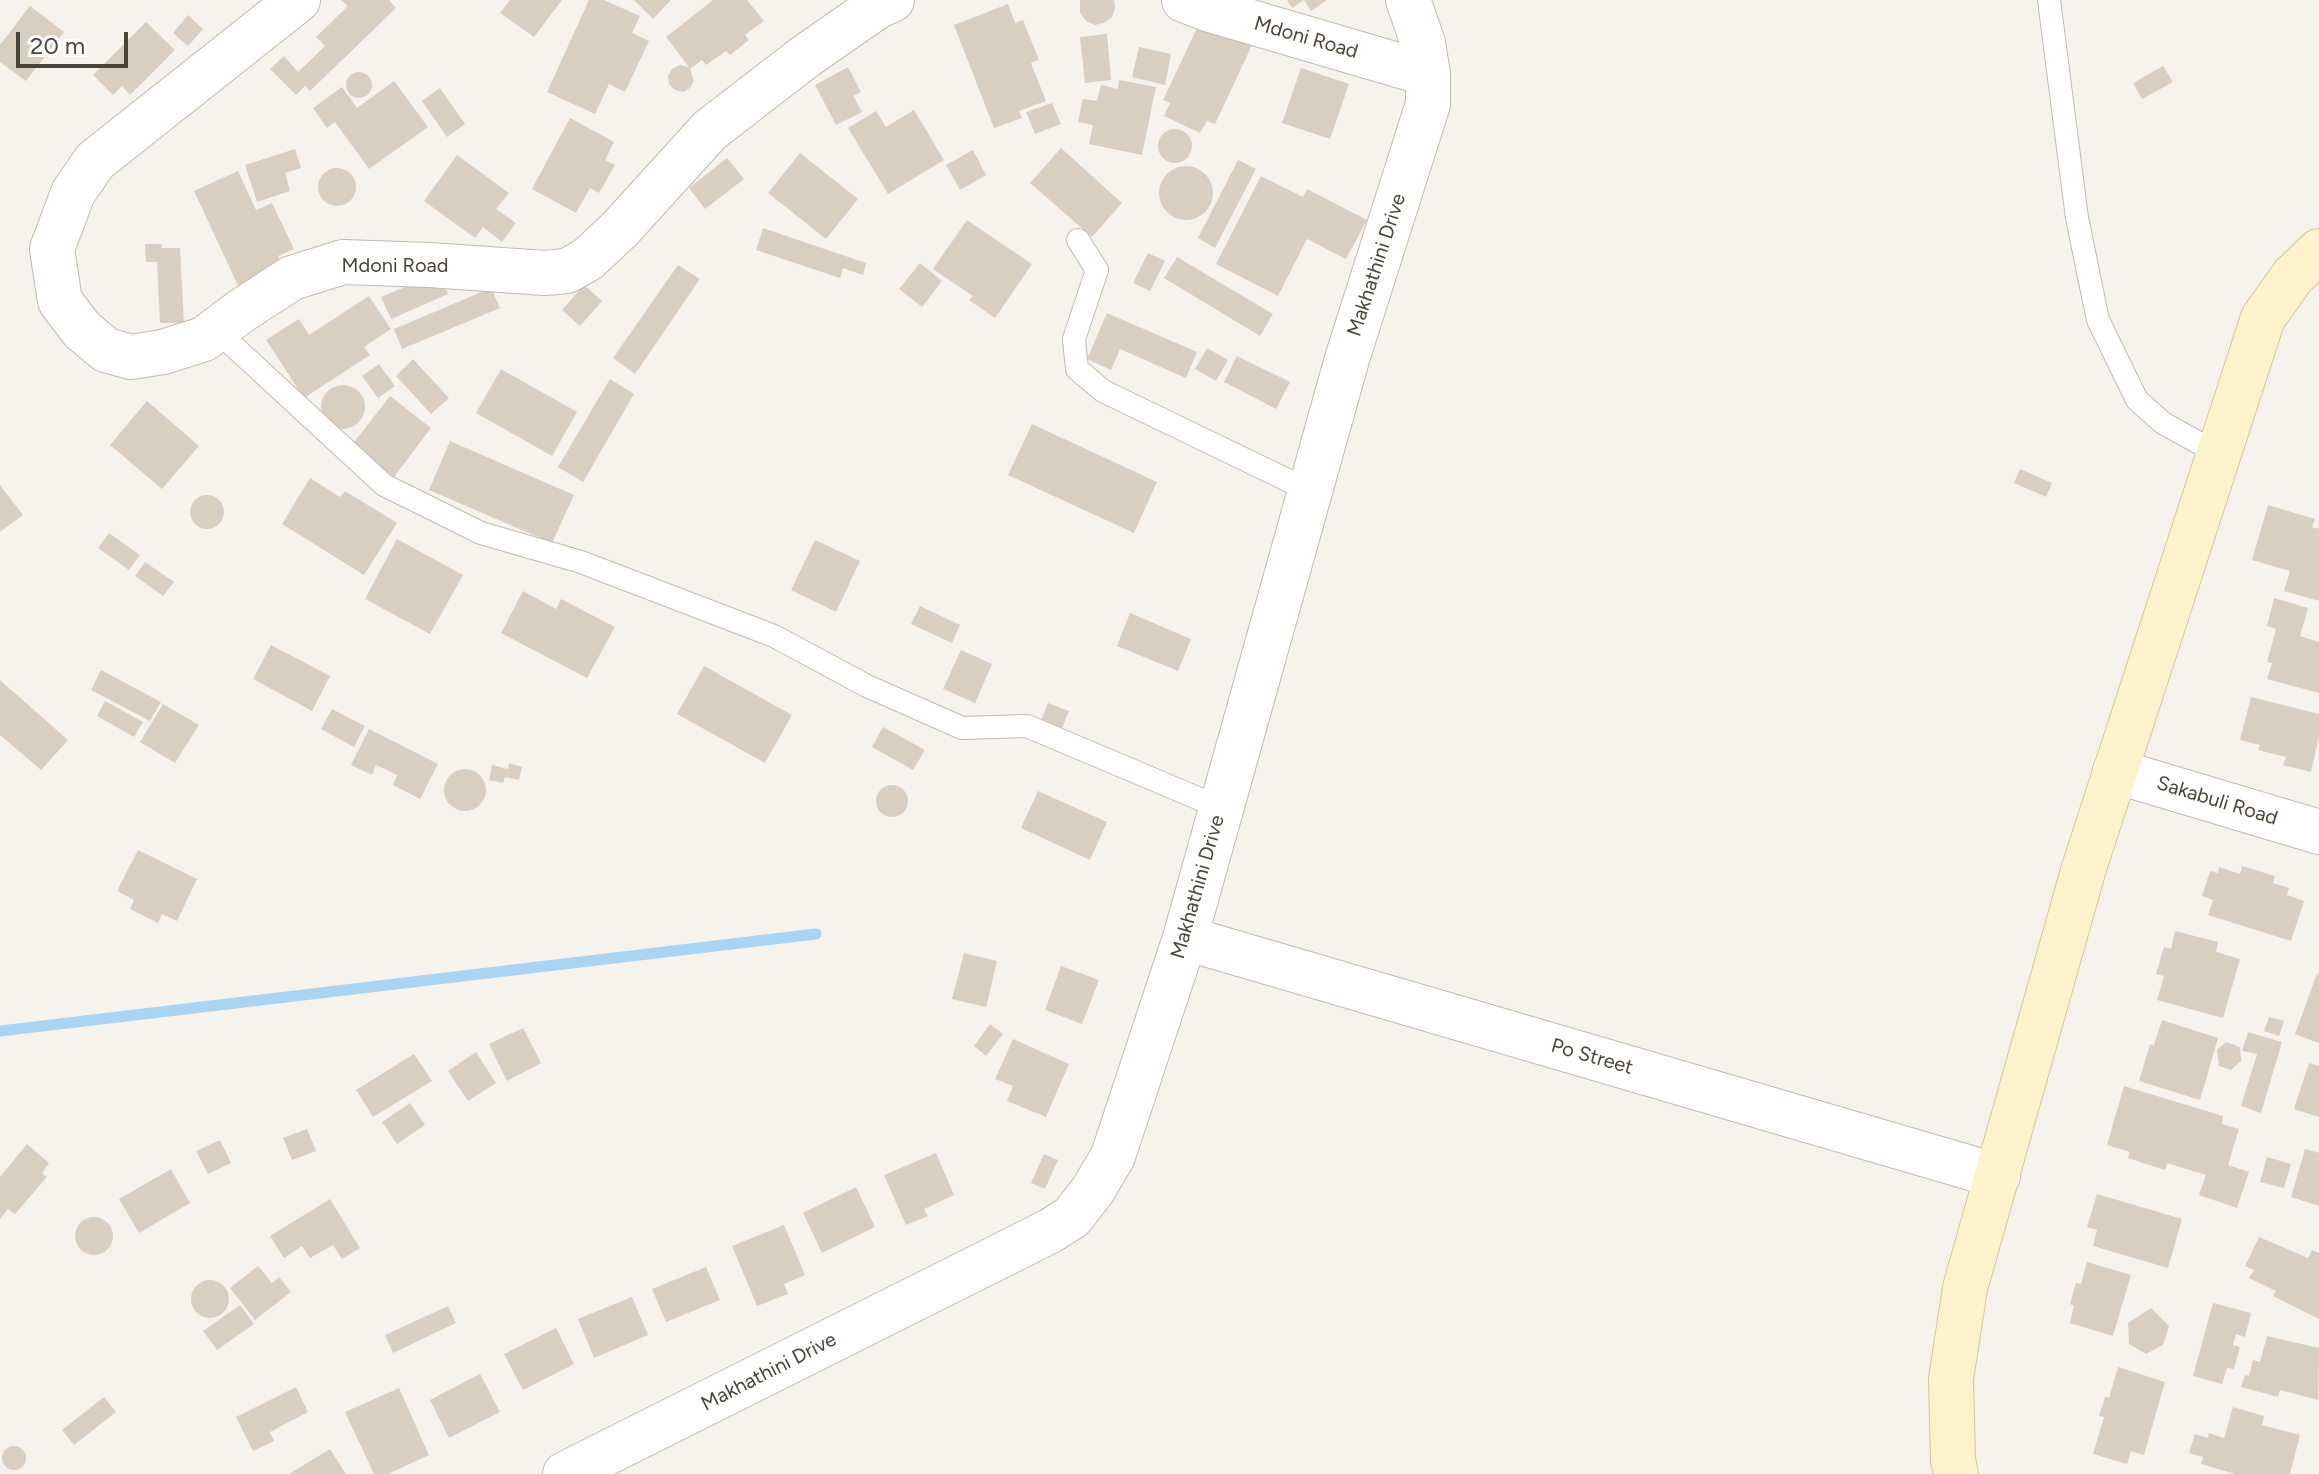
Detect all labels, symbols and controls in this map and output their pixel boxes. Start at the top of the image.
street label: Mdoni Road [1251,12,1361,64]
scale bar [20,16,132,66]
text: 20 m [30,31,85,60]
street label: Makhathini Drive [1343,191,1411,339]
street label: Mdoni Road [341,254,449,278]
street label: Sakabuli Road [2154,771,2280,831]
street label: Makhathini Drive [1166,812,1230,962]
street label: Po Street [1548,1034,1636,1080]
street label: Makhathini Drive [697,1328,841,1416]

